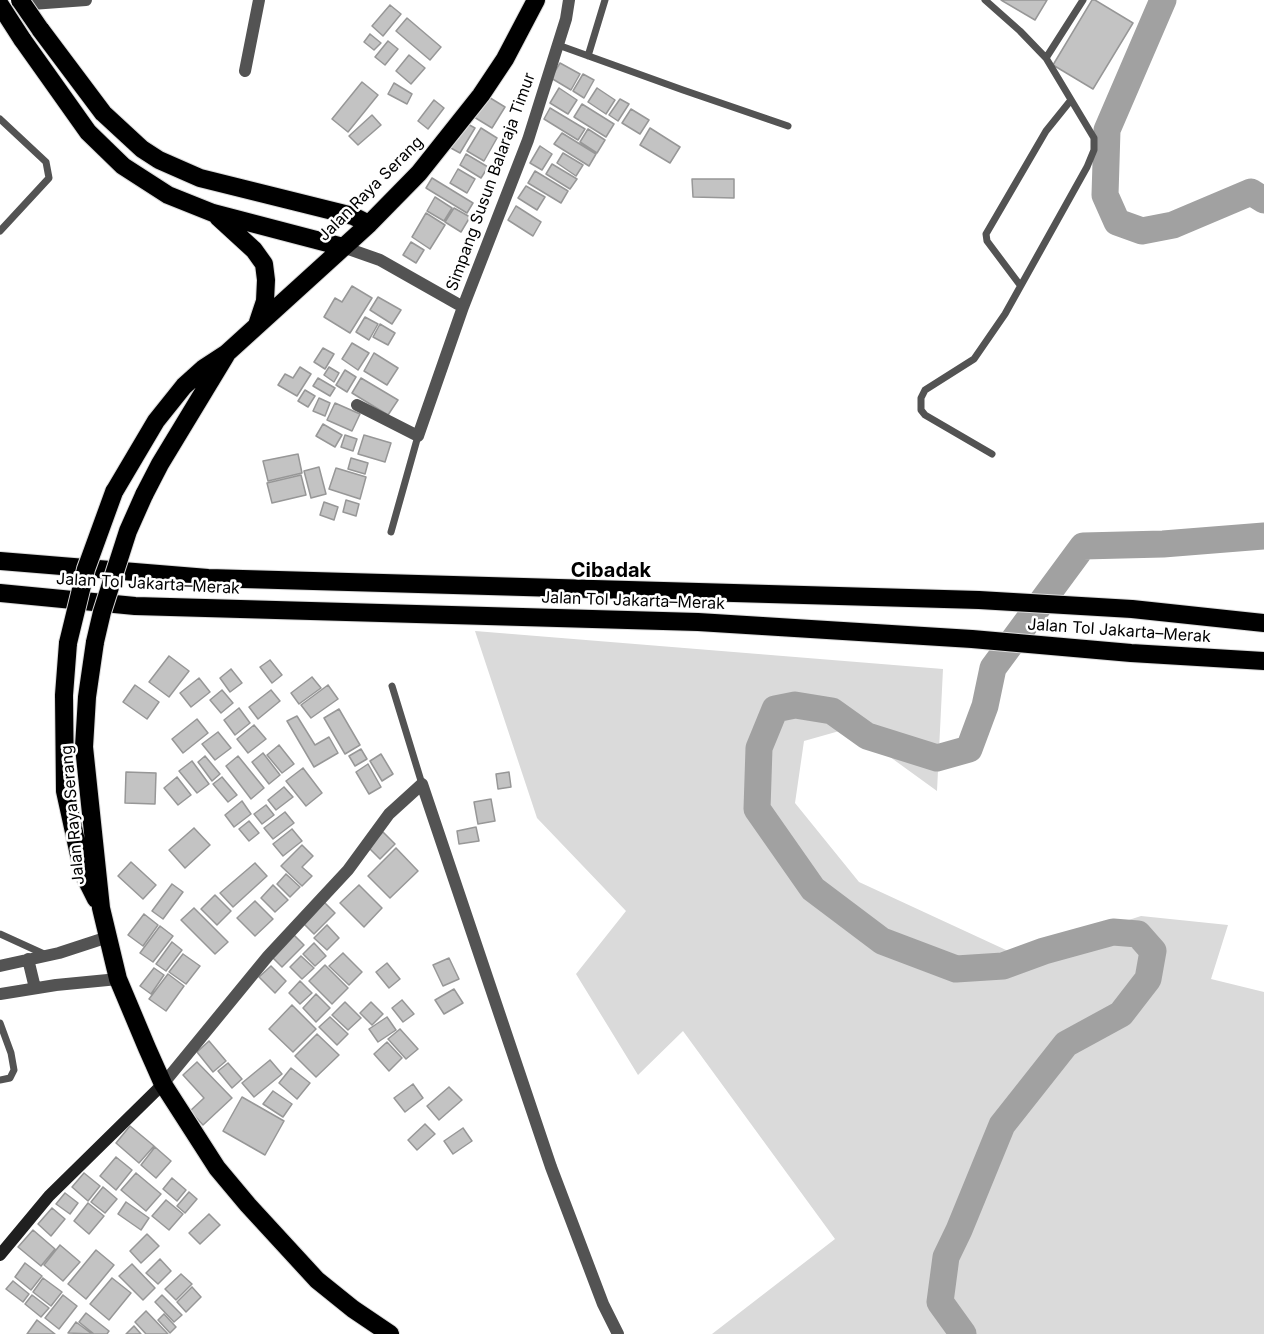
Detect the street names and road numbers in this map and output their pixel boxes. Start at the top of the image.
street label: Simpang Susun Balaraja Timur [443,70,539,294]
street label: Jalan Raya Serang [315,133,427,245]
street label: Jalan Tol Jakarta–Merak [56,570,240,598]
street label: Jalan Tol Jakarta–Merak [541,588,725,614]
street label: Jalan Tol Jakarta–Merak [1027,615,1211,647]
street label: Jalan Raya Serang [57,744,89,886]

